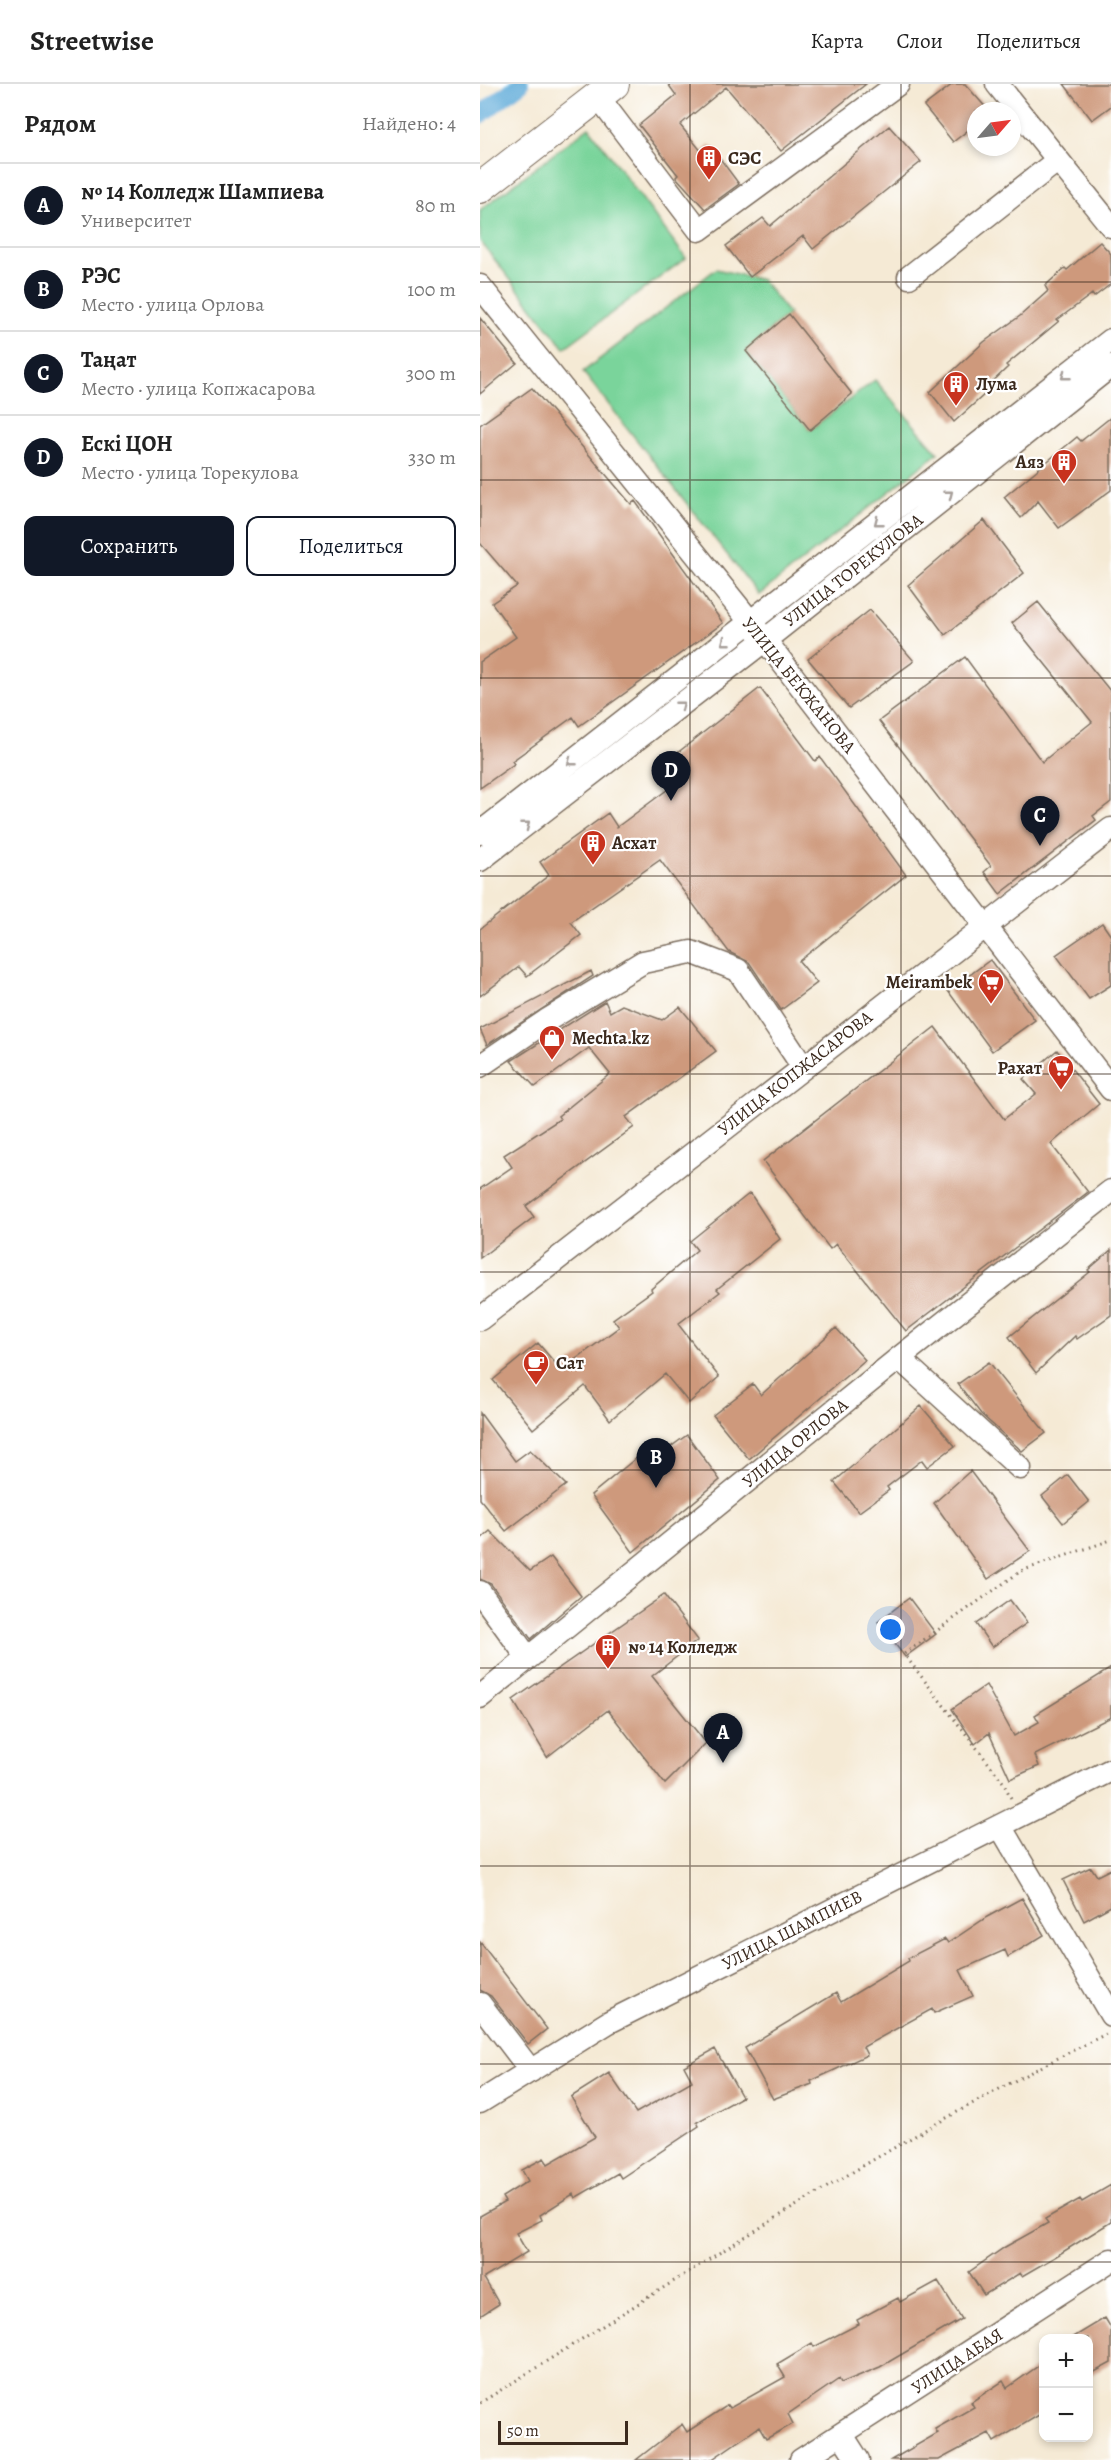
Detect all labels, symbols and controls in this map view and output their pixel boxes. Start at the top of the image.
text: Streetwise [30,22,154,60]
text: Карта [810,27,863,55]
text: Слои [896,27,943,55]
text: Поделиться [976,27,1081,55]
north arrow [967,102,1021,156]
text: Рядом [24,106,96,141]
text: Найдено: 4 [362,110,456,137]
building icon: СЭС [694,143,724,181]
place label: СЭС [728,146,761,170]
text: № 14 Колледж Шампиева [81,177,324,207]
text: A [37,192,50,219]
text: 80 m [415,192,456,219]
text: Университет [81,207,192,234]
text: РЭС [81,261,121,291]
text: B [37,276,50,303]
text: 100 m [407,276,456,303]
text: Место · улица Орлова [81,291,264,318]
text: Таңат [81,345,137,375]
text: C [37,360,50,387]
text: 300 m [406,360,456,387]
one-way arrow [1061,368,1072,379]
building icon: Лума [941,369,971,407]
place label: Лума [976,372,1017,396]
text: Место · улица Копжасарова [81,375,316,402]
text: Ескі ЦОН [81,429,173,459]
text: D [37,444,50,471]
text: 330 m [408,444,456,471]
building icon: Аяз [1049,447,1079,485]
place label: Аяз [1015,450,1044,474]
text: Место · улица Торекулова [81,459,299,486]
one-way arrow [943,490,954,501]
street label: УЛИЦА ТОРЕКУЛОВА [778,508,928,632]
one-way arrow [874,514,885,525]
button: Сохранить [24,516,234,576]
button: Поделиться [246,516,456,576]
street label: УЛИЦА БЕКЖАНОВА [737,612,862,758]
one-way arrow [720,635,731,646]
one-way arrow [674,702,685,713]
pin: D [652,752,690,801]
one-way arrow [567,754,578,765]
pin: C [1020,796,1060,846]
one-way arrow [520,821,531,832]
building icon: Асхат [578,828,608,866]
place label: Асхат [611,831,656,855]
supermarket icon: Meirambek [976,967,1006,1005]
place label: Meirambek [886,970,973,994]
street label: УЛИЦА КОПЖАСАРОВА [713,1005,878,1141]
shop icon: Mechta.kz [537,1023,567,1061]
place label: Mechta.kz [572,1026,649,1050]
supermarket icon: Рахат [1046,1053,1076,1091]
place label: Рахат [998,1056,1042,1080]
cafe icon: Сат [521,1348,551,1386]
place label: Сат [556,1351,584,1375]
street label: УЛИЦА ОРЛОВА [737,1393,853,1493]
pin: B [636,1438,675,1488]
your location [876,1615,905,1644]
building icon: № 14 Колледж [593,1632,623,1670]
place label: № 14 Колледж [628,1635,737,1659]
pin: A [704,1714,742,1763]
street label: УЛИЦА ШАМПИЕВ [718,1884,866,1976]
street label: УЛИЦА АБАЯ [907,2322,1007,2400]
map controls [1039,2334,1093,2442]
button: + [1039,2334,1093,2388]
button: − [1039,2388,1093,2442]
scale bar [498,2418,628,2446]
text: 50 m [507,2420,539,2442]

